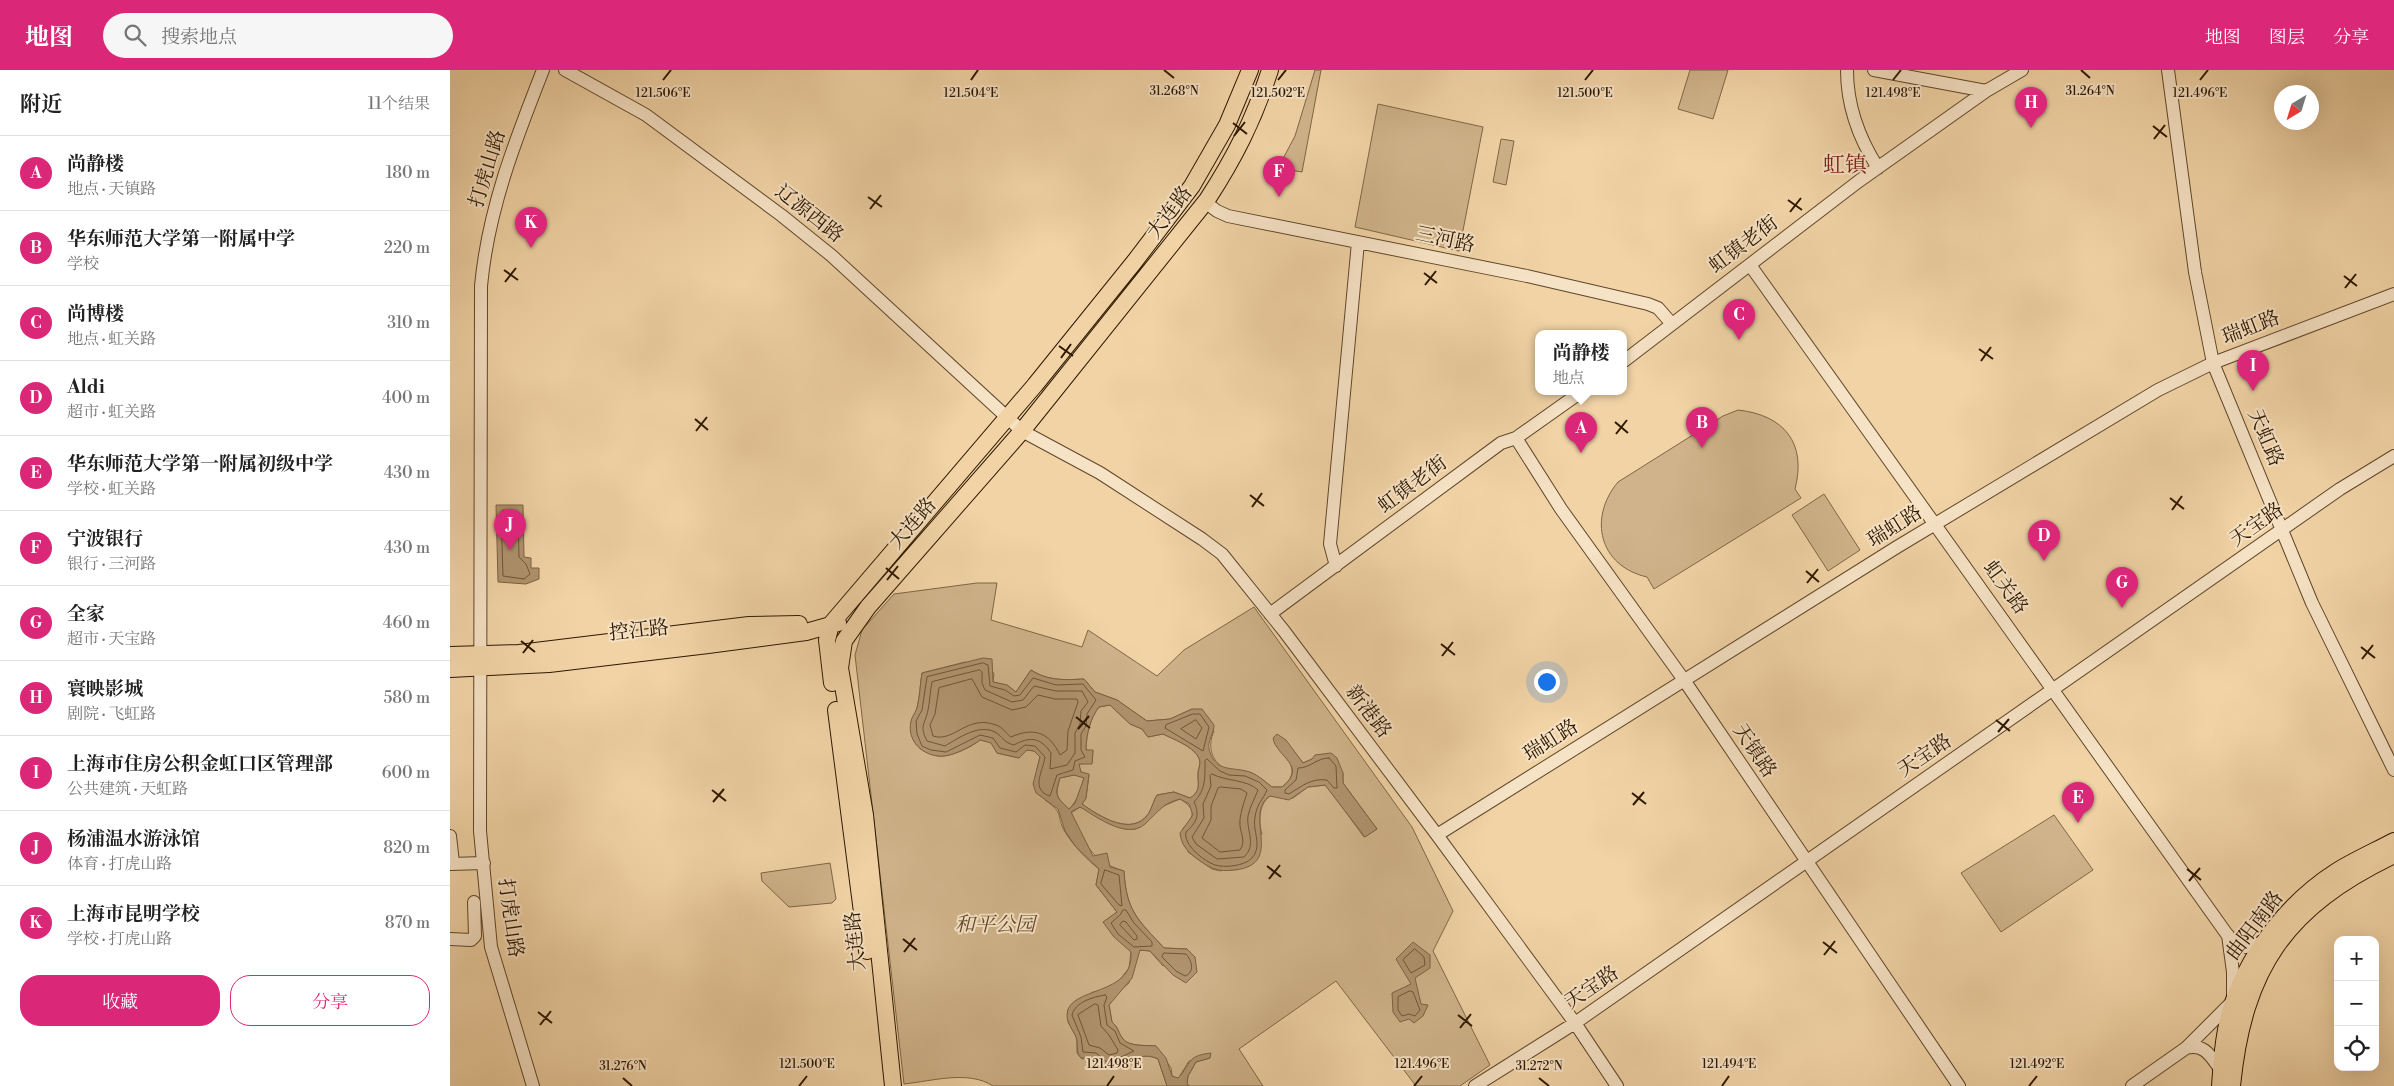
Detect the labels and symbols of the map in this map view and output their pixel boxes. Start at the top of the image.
text: 31.268°N [1149,84,1199,99]
text: 31.264°N [2065,84,2115,99]
north arrow [2274,85,2319,130]
text: 121.506°E [636,86,690,101]
text: 121.504°E [944,86,998,101]
text: 121.502°E [1251,86,1305,101]
text: 121.500°E [1557,86,1613,101]
text: 121.498°E [1866,86,1920,101]
text: 121.496°E [2173,86,2227,101]
pin: H [2015,87,2047,128]
street label: 打虎山路 [464,127,512,211]
district label: 虹镇 [1823,152,1867,179]
pin: F [1263,156,1295,197]
street label: 辽源西路 [770,180,848,248]
street label: 大连路 [1142,182,1198,244]
pin: K [515,207,547,248]
street label: 虹镇老街 [1705,211,1783,279]
street label: 三河路 [1413,222,1477,258]
pin: C [1723,299,1755,340]
street label: 瑞虹路 [2219,306,2283,350]
pin: I [2237,350,2269,391]
street label: 天虹路 [2242,406,2288,470]
pin: B [1686,407,1718,448]
pin: A [1565,412,1597,453]
street label: 虹镇老街 [1374,451,1452,519]
street label: 大连路 [884,493,942,555]
street label: 天宝路 [2225,498,2289,552]
street label: 瑞虹路 [1863,501,1927,553]
pin: J [494,509,526,550]
pin: D [2028,520,2060,561]
street label: 虹关路 [1977,556,2033,620]
pin: G [2106,567,2138,608]
street label: 控江路 [608,615,670,647]
your location [1534,669,1560,695]
street label: 新港路 [1340,681,1396,743]
street label: 瑞虹路 [1519,715,1583,767]
street label: 天镇路 [1727,719,1781,783]
street label: 天宝路 [1893,729,1957,783]
pin: E [2062,782,2094,823]
street label: 打虎山路 [492,877,528,959]
street label: 曲阳南路 [2221,887,2289,965]
street label: 大连路 [840,910,872,972]
park label: 和平公园 [955,913,1038,938]
street label: 天宝路 [1560,961,1624,1015]
text: 121.500°E [779,1057,835,1072]
text: 121.498°E [1087,1057,1141,1072]
text: 121.496°E [1395,1057,1449,1072]
text: 121.494°E [1702,1057,1756,1072]
text: 121.492°E [2010,1057,2064,1072]
text: 31.276°N [599,1059,647,1074]
text: 31.272°N [1515,1059,1563,1074]

